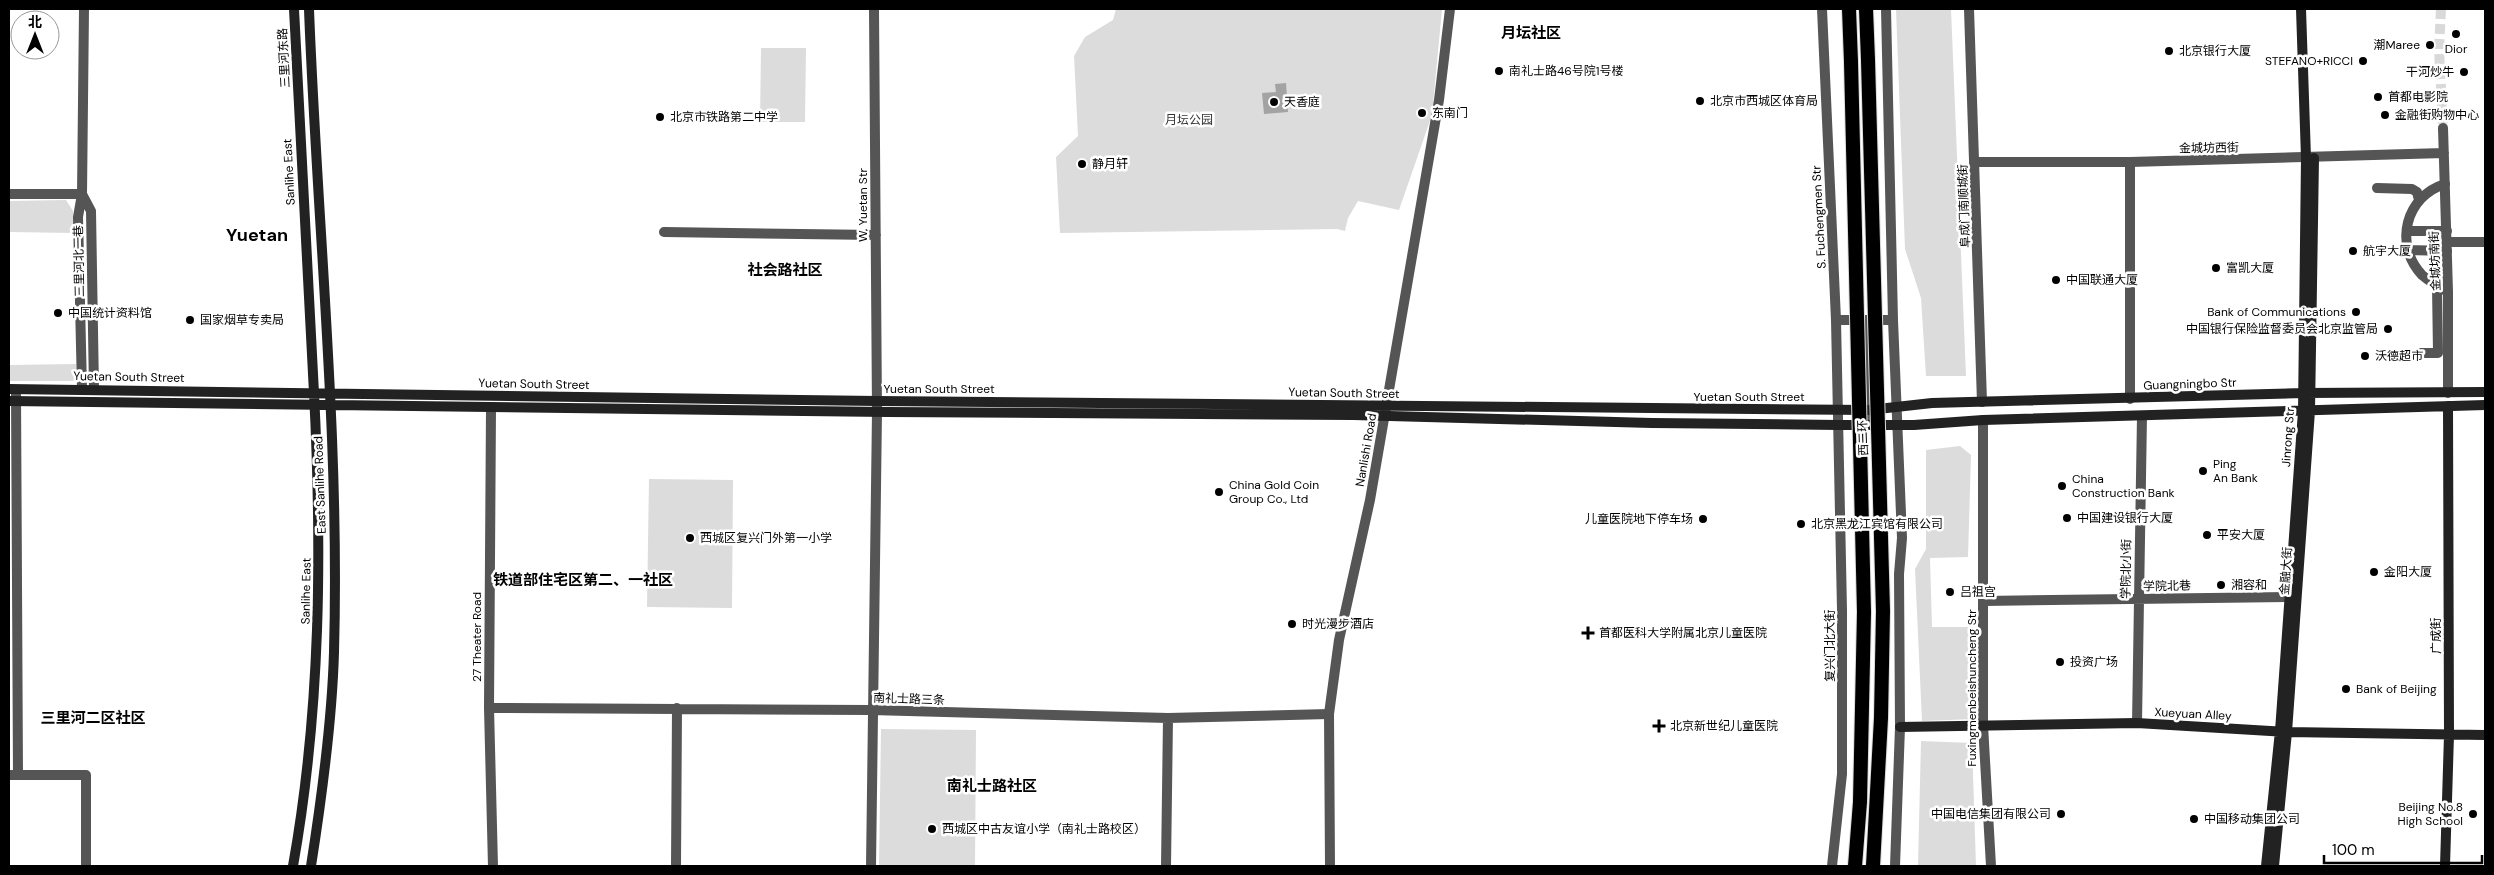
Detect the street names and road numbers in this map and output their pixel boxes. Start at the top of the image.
street label: 三里河东路 [274,28,294,88]
street label: Sanlihe East [279,138,299,206]
street label: 金城坊西街 [2179,139,2239,157]
street label: S. Fuchengmen Str [1808,164,1830,269]
street label: 阜成门南顺城街 [1955,164,1973,248]
street label: W. Yuetan Str [855,168,871,242]
street label: 三里河北一巷 [70,225,88,297]
street label: 金城坊南街 [2426,231,2444,291]
street label: Yuetan South Street [73,368,185,386]
street label: Guangningbo Str [2143,374,2237,394]
street label: Yuetan South Street [478,375,590,393]
street label: Yuetan South Street [883,381,995,397]
street label: Yuetan South Street [1288,384,1400,402]
street label: Yuetan South Street [1693,389,1805,405]
street label: Jinrong Str [2278,406,2298,467]
street label: Nanlishi Road [1352,412,1380,488]
street label: 西二环 [1854,420,1872,456]
street label: East Sanlihe Road [310,436,330,534]
street label: 学院北小街 [2117,539,2135,599]
street label: 金融大街 [2276,546,2296,596]
street label: Sanlihe East [297,557,315,624]
street label: 学院北巷 [2143,578,2191,594]
street label: 27 Theater Road [469,592,485,682]
street label: Fuxingmenbeishuncheng Str [1964,609,1980,767]
street label: 复兴门北大街 [1822,610,1838,682]
street label: 广成街 [2428,618,2444,654]
street label: 南礼士路三条 [873,690,945,708]
street label: Xueyuan Alley [2154,704,2232,724]

